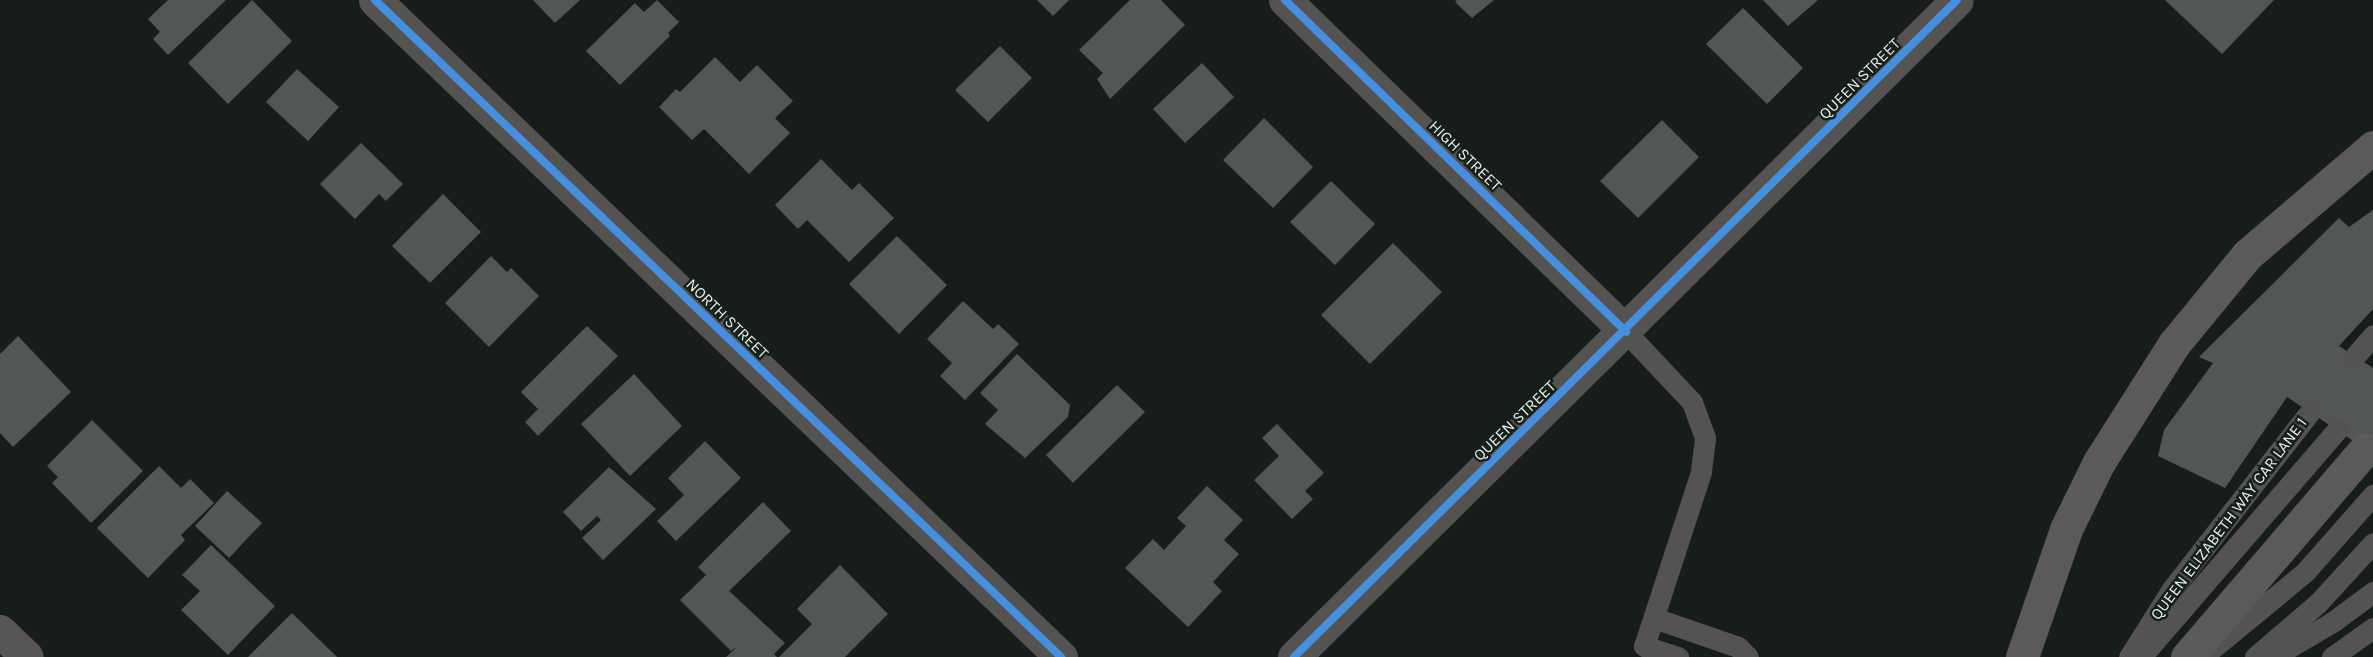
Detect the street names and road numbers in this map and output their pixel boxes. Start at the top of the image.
street label: QUEEN STREET [1815,34,1905,124]
street label: HIGH STREET [1425,117,1505,195]
street label: NORTH STREET [682,275,772,363]
street label: QUEEN STREET [1470,377,1560,465]
street label: QUEEN ELIZABETH WAY CAR LANE 1 [2147,414,2311,624]

